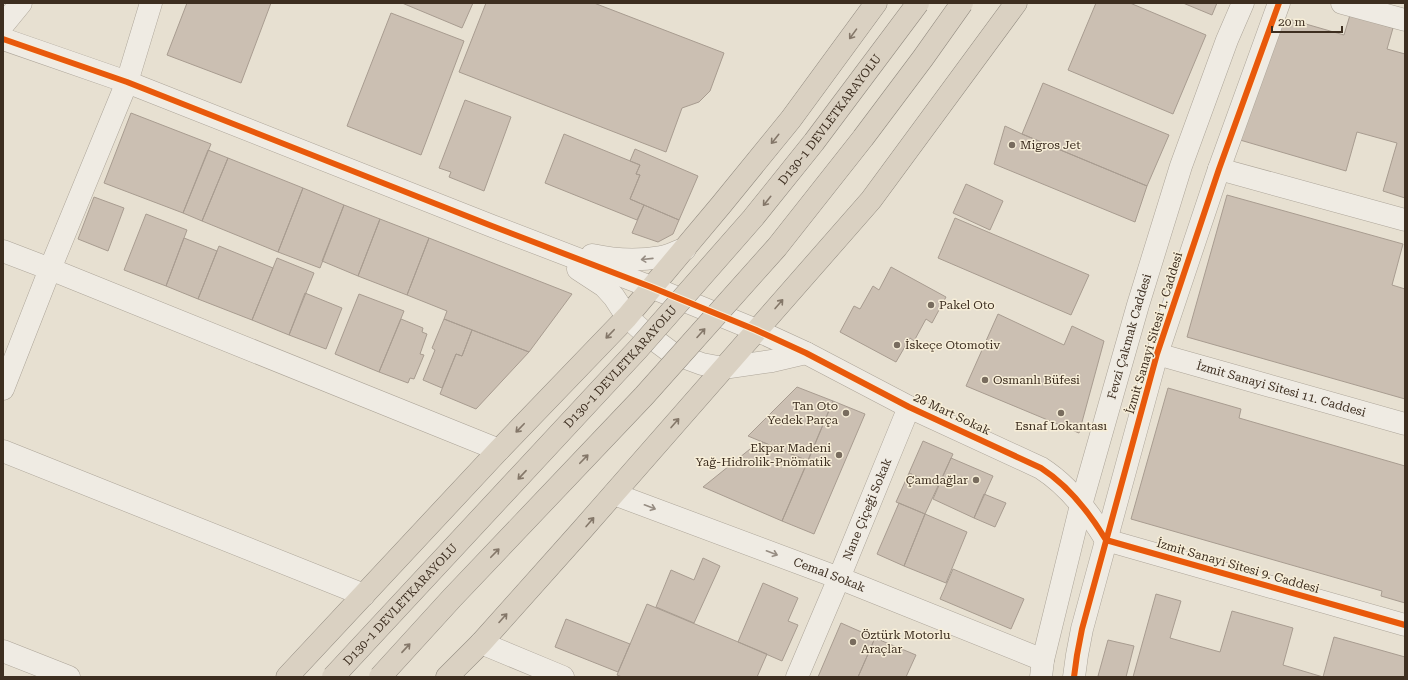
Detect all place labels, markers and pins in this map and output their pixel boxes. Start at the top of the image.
place label: Migros Jet [1020,138,1081,152]
marker: Migros Jet [1007,140,1017,150]
place label: Pakel Oto [939,298,995,312]
marker: Pakel Oto [926,300,936,310]
place label: İskeçe Otomotiv [905,338,1000,352]
marker: İskeçe Otomotiv [892,340,902,350]
place label: Osmanlı Büfesi [993,373,1080,387]
marker: Osmanlı Büfesi [980,375,990,385]
place label: Tan Oto Yedek Parça [767,399,838,427]
marker: Tan Oto Yedek Parça [841,408,851,418]
marker: Esnaf Lokantası [1056,408,1066,418]
place label: Esnaf Lokantası [1015,419,1107,433]
place label: Ekpar Madeni Yağ-Hidrolik-Pnömatik [695,441,831,469]
marker: Ekpar Madeni Yağ-Hidrolik-Pnömatik [834,450,844,460]
place label: Çamdağlar [906,473,968,487]
marker: Çamdağlar [971,475,981,485]
place label: Öztürk Motorlu Araçlar [861,628,951,656]
marker: Öztürk Motorlu Araçlar [848,637,858,647]

